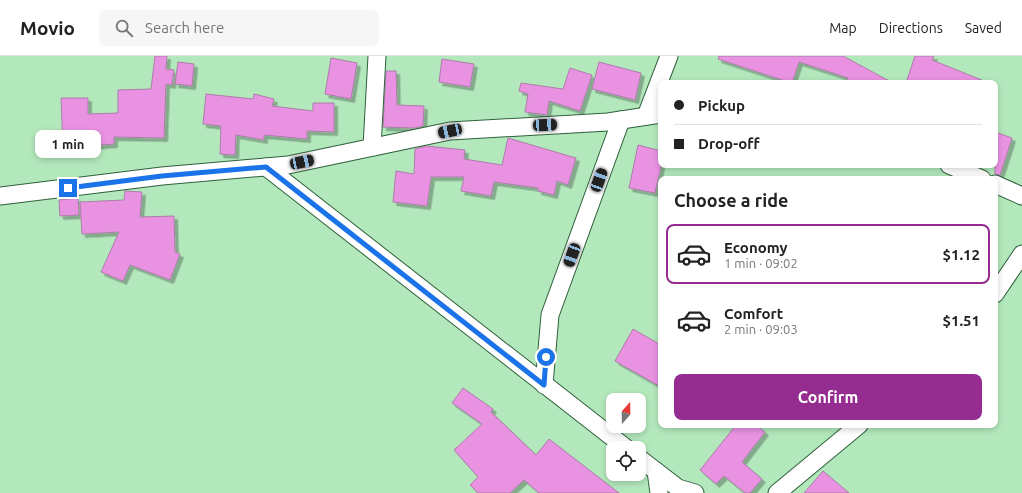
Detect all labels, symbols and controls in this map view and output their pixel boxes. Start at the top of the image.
search box [99,10,379,46]
text: Movio [20,17,75,39]
icon: search [113,17,135,39]
text: Search here [145,19,224,36]
text: Map [829,20,857,36]
text: Directions [879,20,943,36]
text: Saved [965,20,1002,36]
text: Pickup [698,97,745,114]
car [533,118,557,132]
car [437,123,463,139]
callout: 1 min [35,130,101,158]
text: Drop-off [698,135,760,152]
text: 1 min [52,137,84,151]
car [289,154,315,170]
car [589,167,609,193]
route end [59,179,77,197]
text: Choose a ride [674,190,788,210]
icon: car [676,236,712,272]
text: Economy [724,239,788,256]
car [562,242,582,268]
text: $1.12 [942,246,980,263]
text: 1 min · 09:02 [724,256,798,270]
icon: car [676,302,712,338]
text: Comfort [724,305,783,322]
text: $1.51 [942,312,980,329]
text: 2 min · 09:03 [724,322,798,336]
route start [537,348,555,366]
button: Confirm [674,374,982,420]
north arrow [606,393,646,433]
map controls [606,393,646,481]
button: locate [606,441,646,481]

